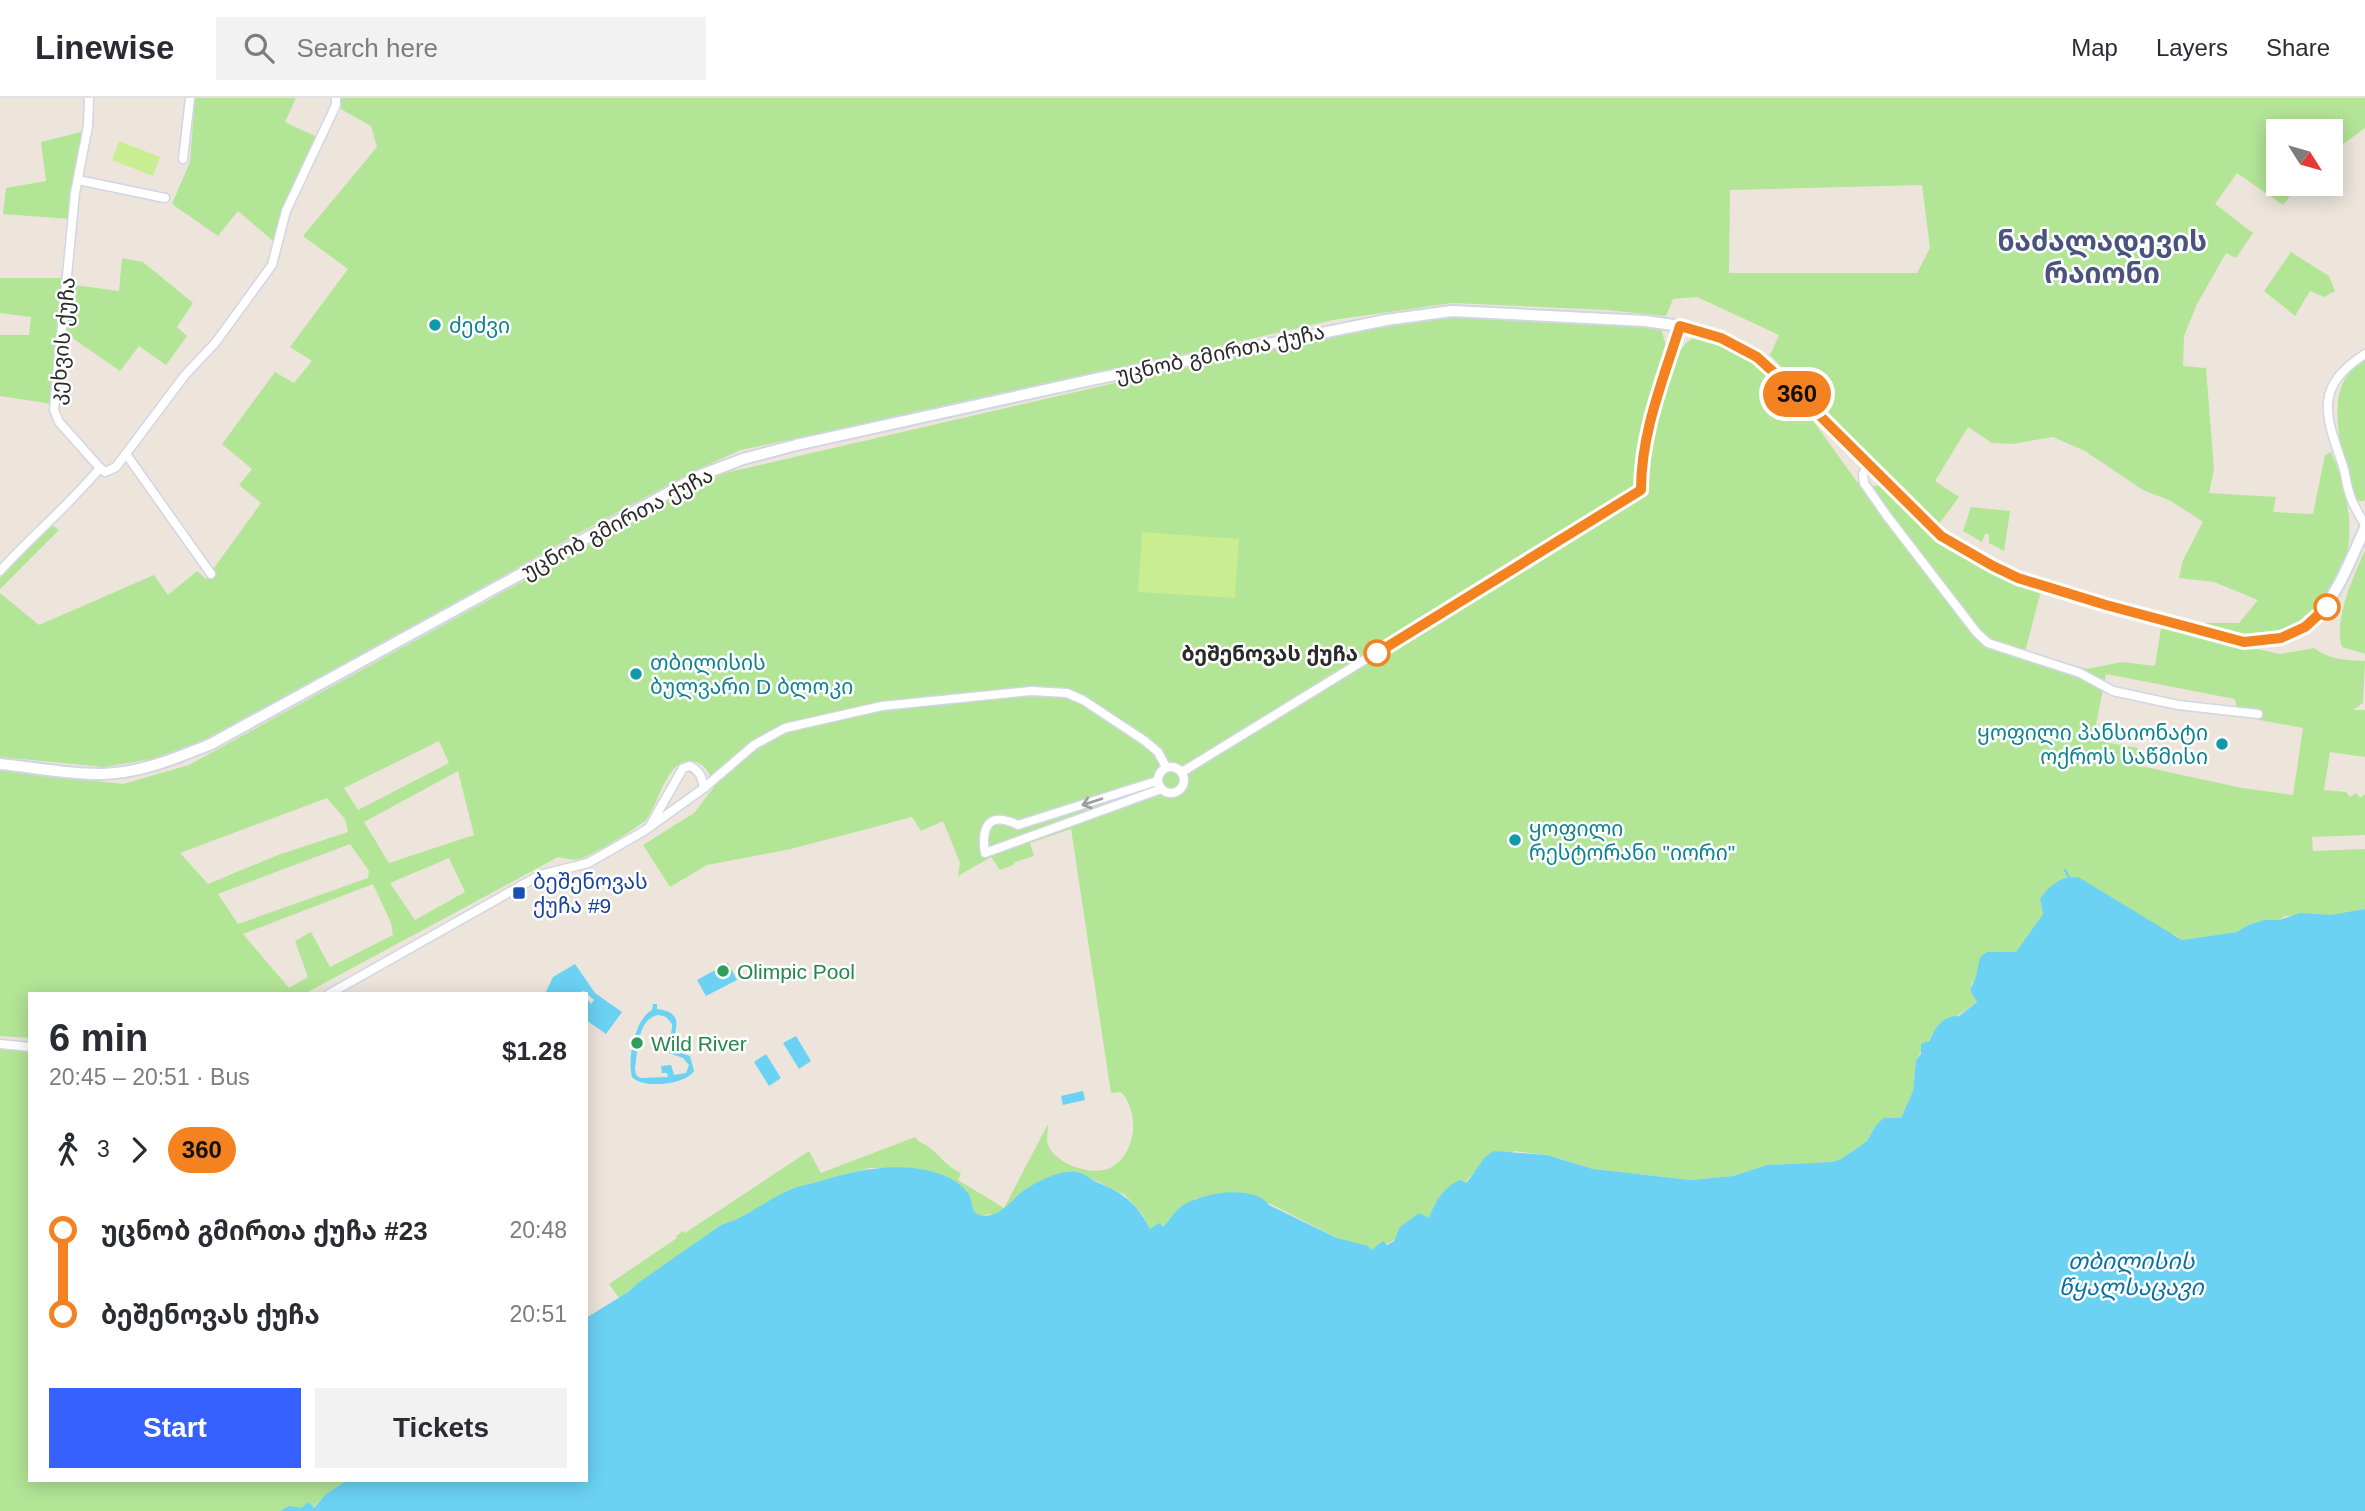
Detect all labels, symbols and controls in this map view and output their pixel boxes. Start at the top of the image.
search box [216,17,706,80]
text: Linewise [35,29,174,66]
icon: search [240,29,278,67]
text: Search here [296,33,438,63]
text: Map [2071,34,2118,61]
text: Layers [2156,34,2228,61]
text: Share [2266,34,2330,61]
north arrow [2266,119,2343,196]
map controls [2266,119,2343,196]
district label: ნაძალადევის რაიონი [1997,226,2207,289]
street label: კეხვის ქუჩა [45,276,80,406]
place label: ძეძვი [449,314,510,338]
marker: ძეძვი [427,317,443,333]
street label: უცნობ გმირთა ქუჩა [1113,320,1327,387]
line badge: 360 [1757,371,1837,417]
text: 360 [1777,380,1817,407]
street label: უცნობ გმირთა ქუჩა [517,463,717,584]
unlabelled marker [2314,594,2340,620]
marker: ბეშენოვას ქუჩა [1364,640,1390,666]
place label: ბეშენოვას ქუჩა [1181,642,1358,666]
place label: თბილისის ბულვარი D ბლოკი [650,651,853,700]
marker: თბილისის ბულვარი D ბლოკი [628,666,644,682]
place label: ყოფილი პანსიონატი ოქროს საწმისი [1977,721,2208,769]
marker: ყოფილი პანსიონატი ოქროს საწმისი [2214,736,2230,752]
one-way arrow [1082,796,1104,809]
place label: ყოფილი რესტორანი "იორი" [1529,817,1735,865]
marker: ყოფილი რესტორანი "იორი" [1507,832,1523,848]
place label: ბეშენოვას ქუჩა #9 [533,870,648,918]
marker: ბეშენოვას ქუჩა #9 [511,885,527,901]
place label: Olimpic Pool [737,960,855,983]
marker: Olimpic Pool [715,963,731,979]
text: 6 min [49,1017,148,1059]
place label: Wild River [651,1032,747,1055]
marker: Wild River [629,1035,645,1051]
text: $1.28 [502,1036,567,1066]
text: 20:45 – 20:51 · Bus [49,1064,250,1090]
icon: walk [49,1131,87,1169]
icon: forward [120,1131,158,1169]
text: 3 [97,1136,110,1162]
text: 360 [182,1136,222,1163]
text: უცნობ გმირთა ქუჩა #23 [101,1216,428,1246]
text: 20:48 [509,1217,567,1243]
water label: თბილისის წყალსაცავი [2058,1248,2204,1301]
text: ბეშენოვას ქუჩა [101,1300,320,1330]
text: 20:51 [509,1301,567,1327]
button: Start [49,1388,301,1468]
button: Tickets [315,1388,567,1468]

